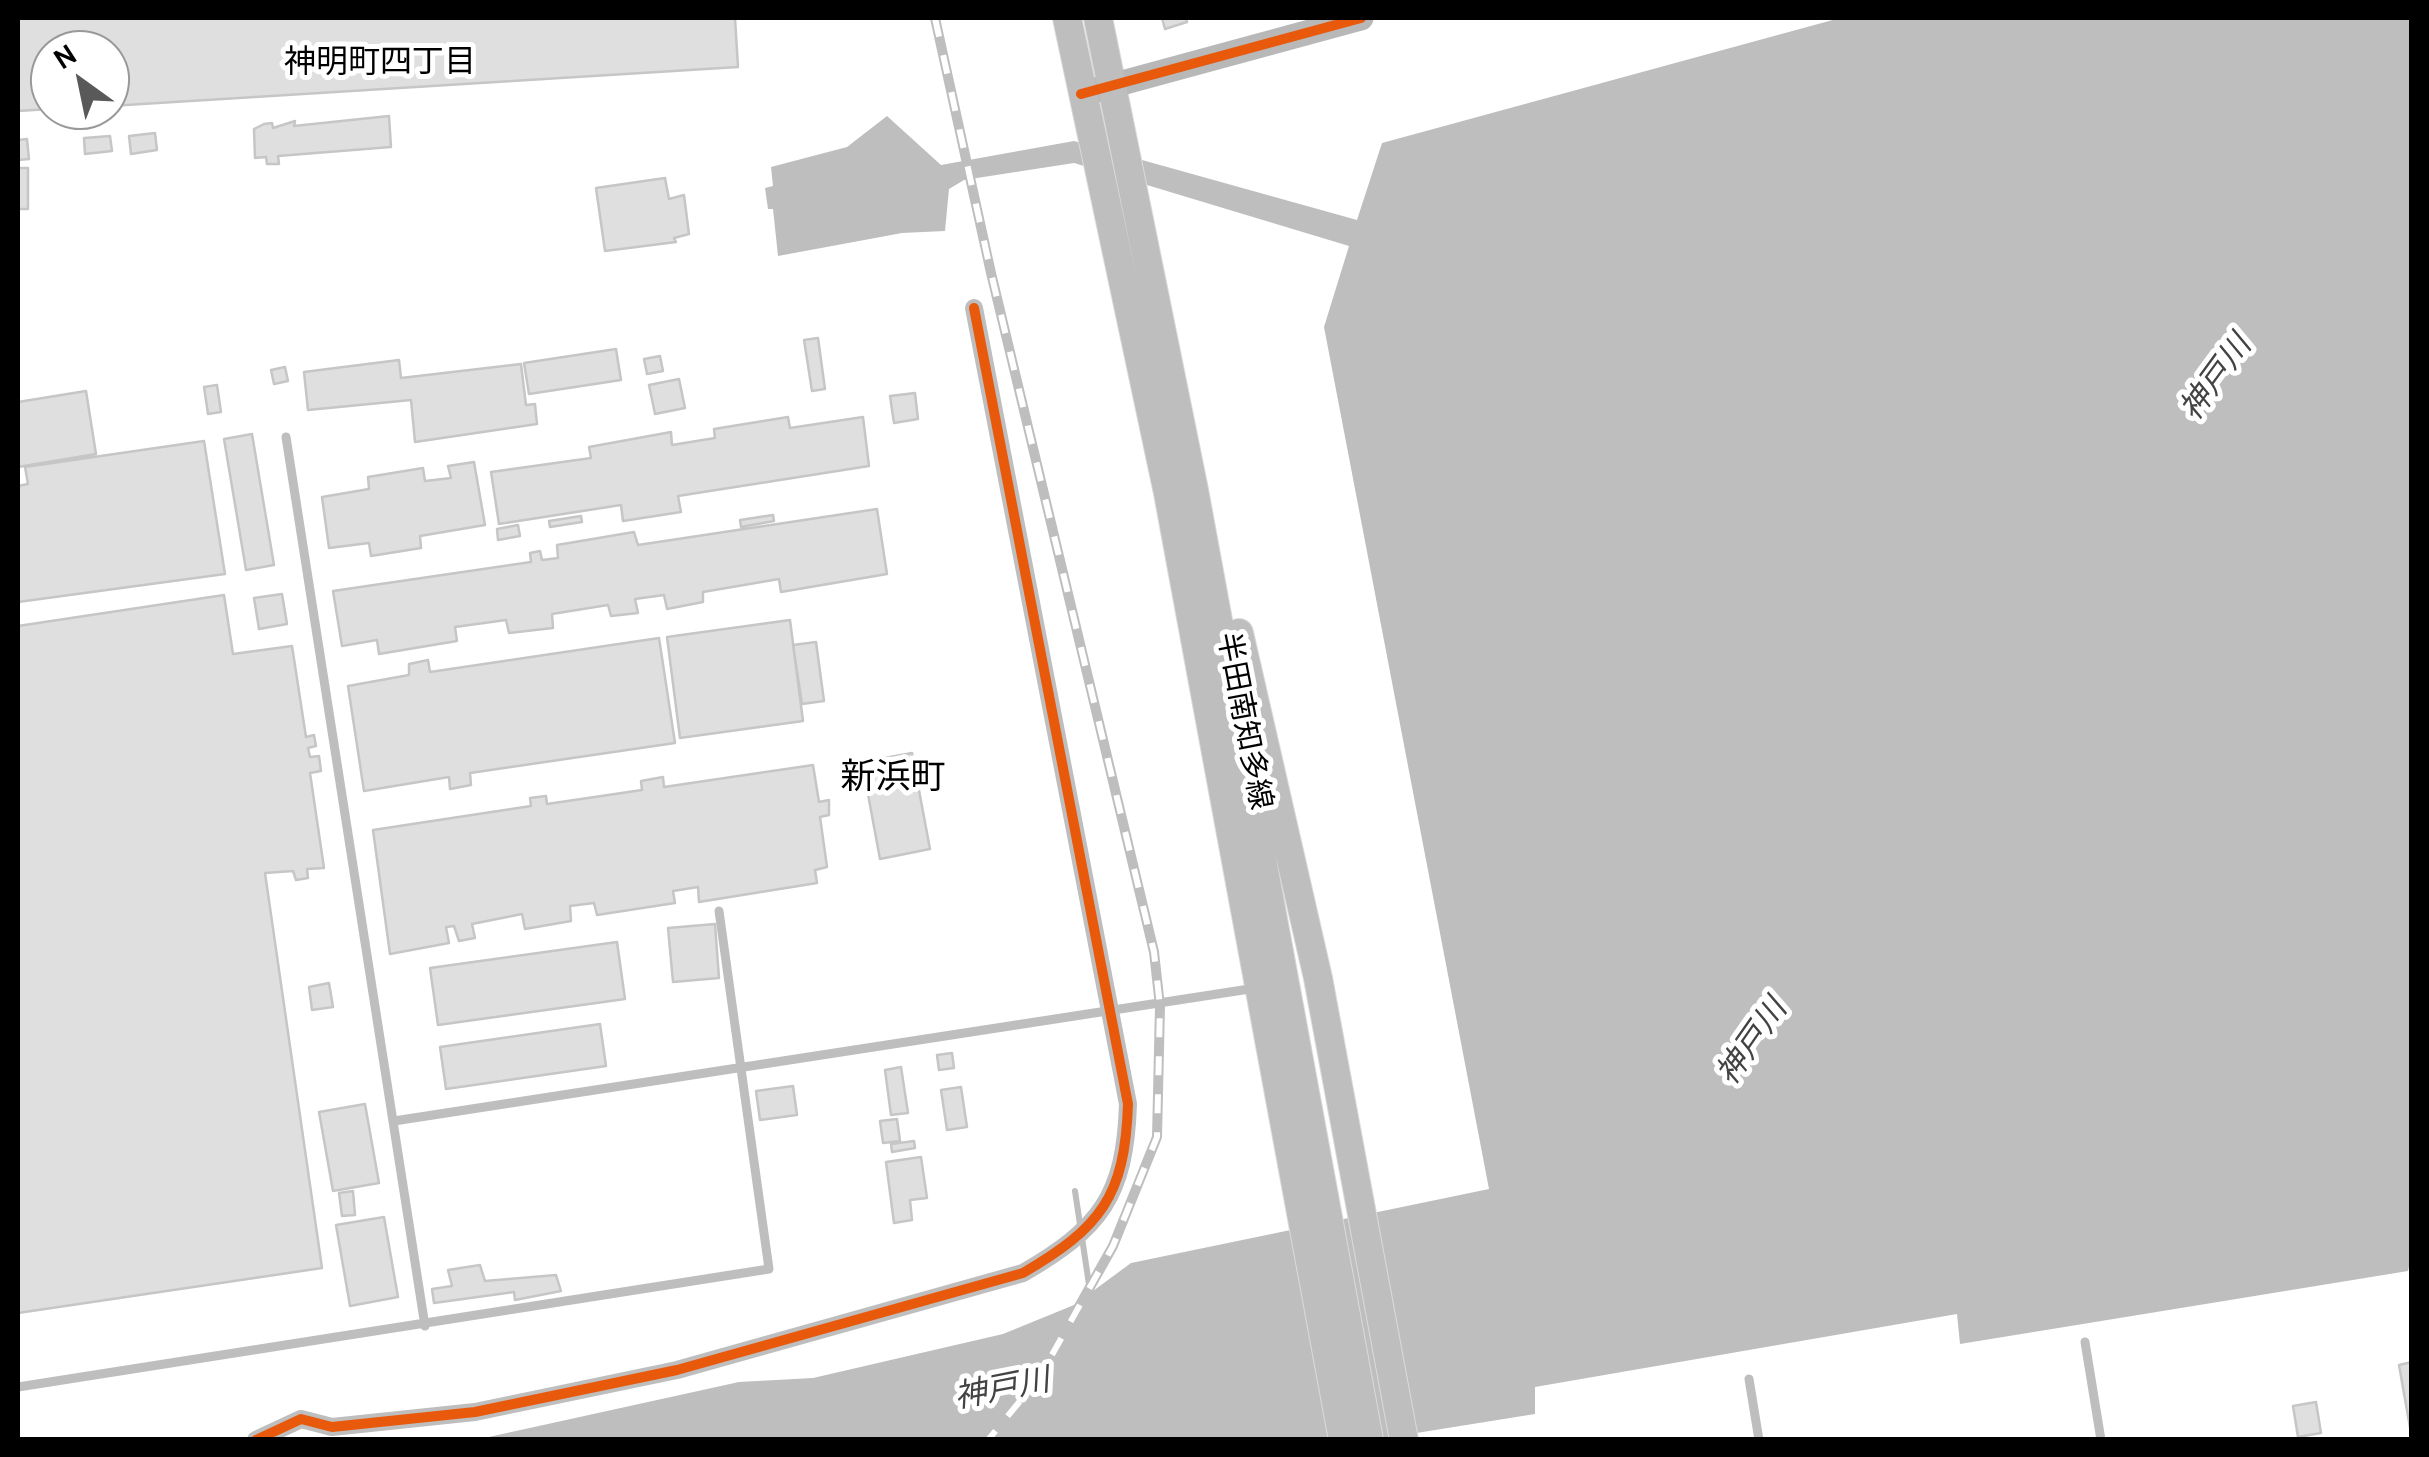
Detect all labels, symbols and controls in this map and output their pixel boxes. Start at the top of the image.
north arrow [30,30,130,130]
text: N [47,37,82,76]
district label: 神明町四丁目 [284,44,476,82]
water label: 神戸川 [2172,328,2260,428]
street label: 半田南知多線 [1209,629,1279,813]
district label: 新浜町 [841,757,945,799]
water label: 神戸川 [1709,992,1795,1092]
water label: 神戸川 [951,1361,1053,1417]

